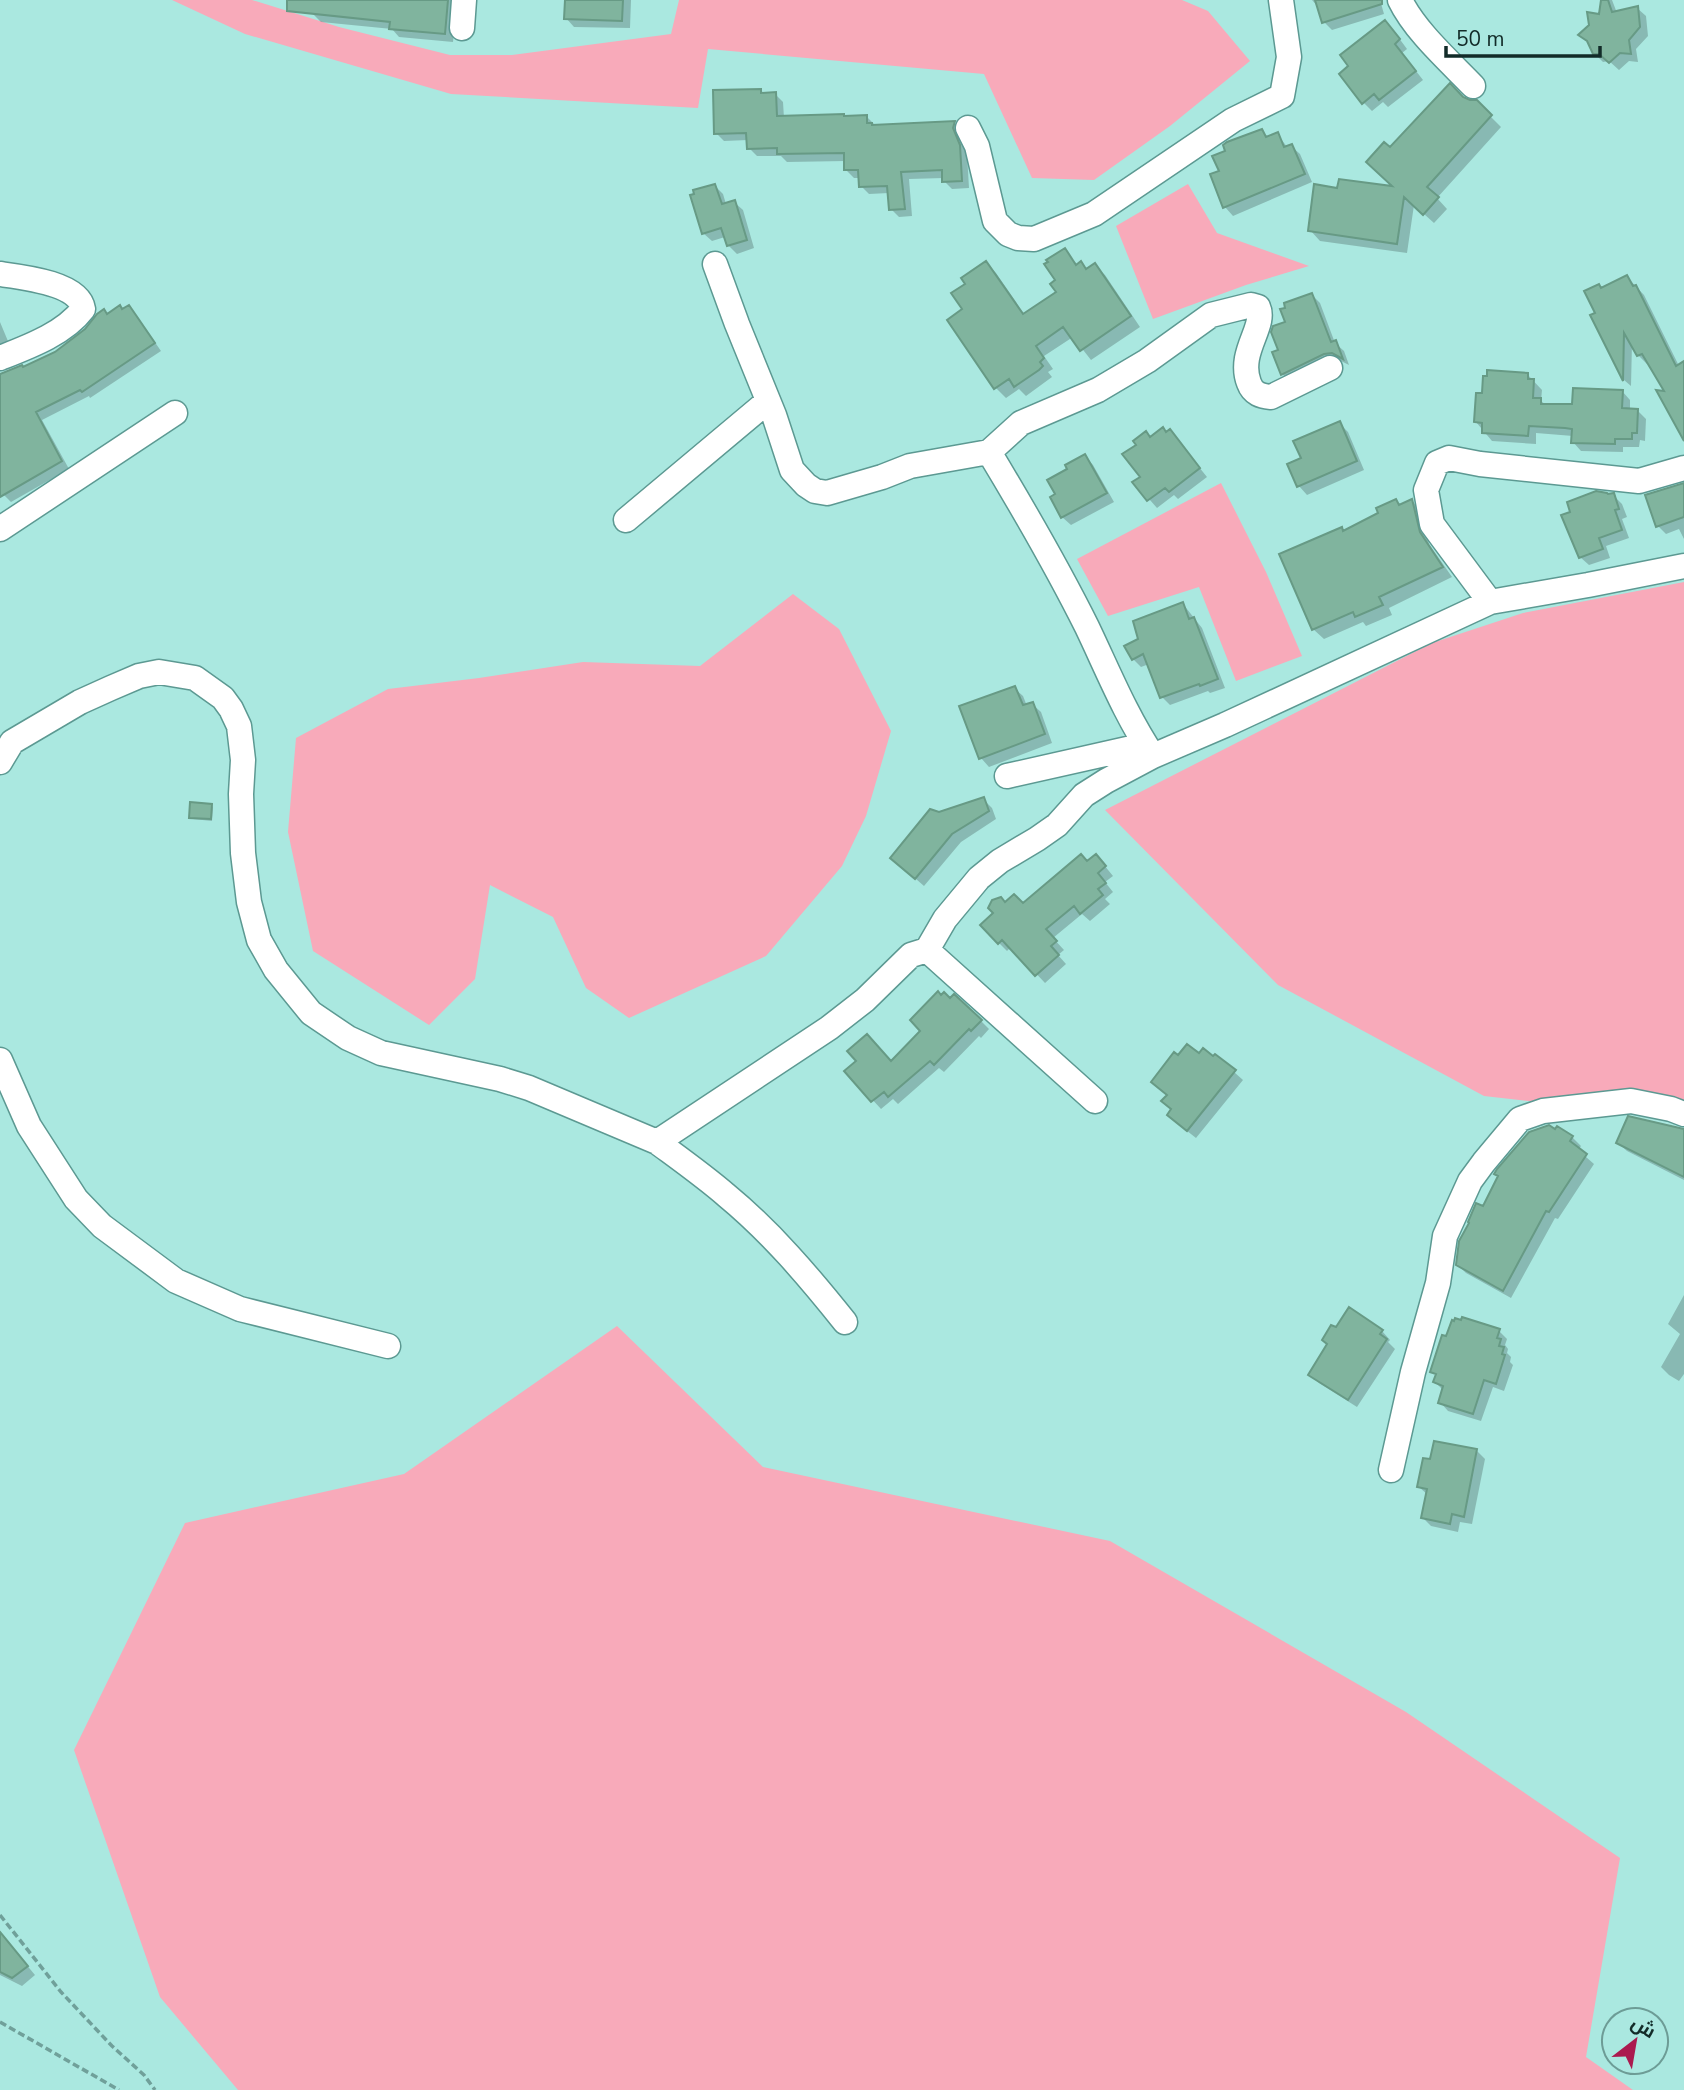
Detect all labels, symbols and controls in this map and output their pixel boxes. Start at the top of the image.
scale bar [1446,14,1600,58]
text: 50 m [1456,25,1505,53]
north arrow [1600,2006,1670,2076]
text: ش [1626,2010,1660,2045]

